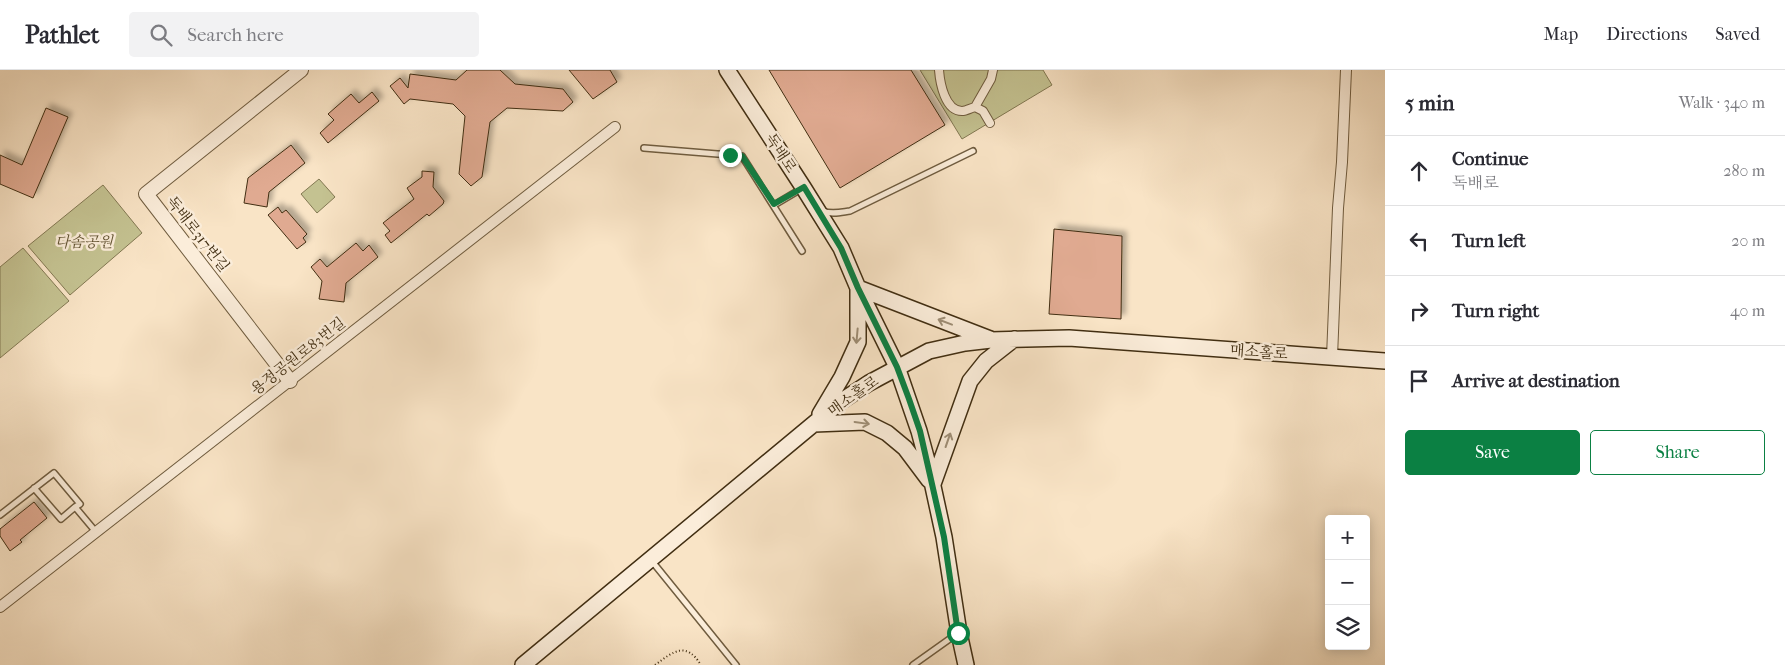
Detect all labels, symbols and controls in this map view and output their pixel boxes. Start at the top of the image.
search box [129,12,479,57]
text: Pathlet [25,21,99,49]
icon: search [147,21,175,49]
text: Search here [187,24,284,46]
text: Map [1544,24,1578,45]
text: Directions [1606,24,1687,45]
text: Saved [1715,24,1760,45]
text: 5 min [1405,91,1454,115]
text: Walk · 340 m [1679,93,1765,112]
street label: 독배로 [762,130,801,177]
route end [719,144,742,167]
text: Continue [1452,148,1528,170]
icon: ahead [1405,157,1433,185]
text: 280 m [1723,161,1765,180]
text: 독배로 [1452,173,1498,192]
street label: 독배로317번길 [163,193,233,275]
icon: left [1405,227,1433,255]
text: Turn left [1452,230,1526,252]
text: 20 m [1731,231,1765,250]
park label: 다솜공원 [55,233,114,251]
icon: right [1405,297,1433,325]
text: Turn right [1452,300,1539,322]
text: 40 m [1730,301,1765,320]
street label: 용정공원로83번길 [247,313,349,399]
one-way arrow [938,317,954,326]
one-way arrow [852,328,862,344]
street label: 매소홀로 [1229,341,1289,363]
icon: arrive [1405,367,1433,395]
text: Arrive at destination [1452,370,1620,392]
street label: 매소홀로 [824,372,882,420]
one-way arrow [854,419,870,429]
button: Save [1405,430,1580,475]
button: Share [1590,430,1765,475]
one-way arrow [944,432,954,448]
map controls [1325,515,1370,650]
button: + [1325,515,1370,560]
button: − [1325,560,1370,605]
button: layers [1325,605,1370,650]
route start [947,622,970,645]

